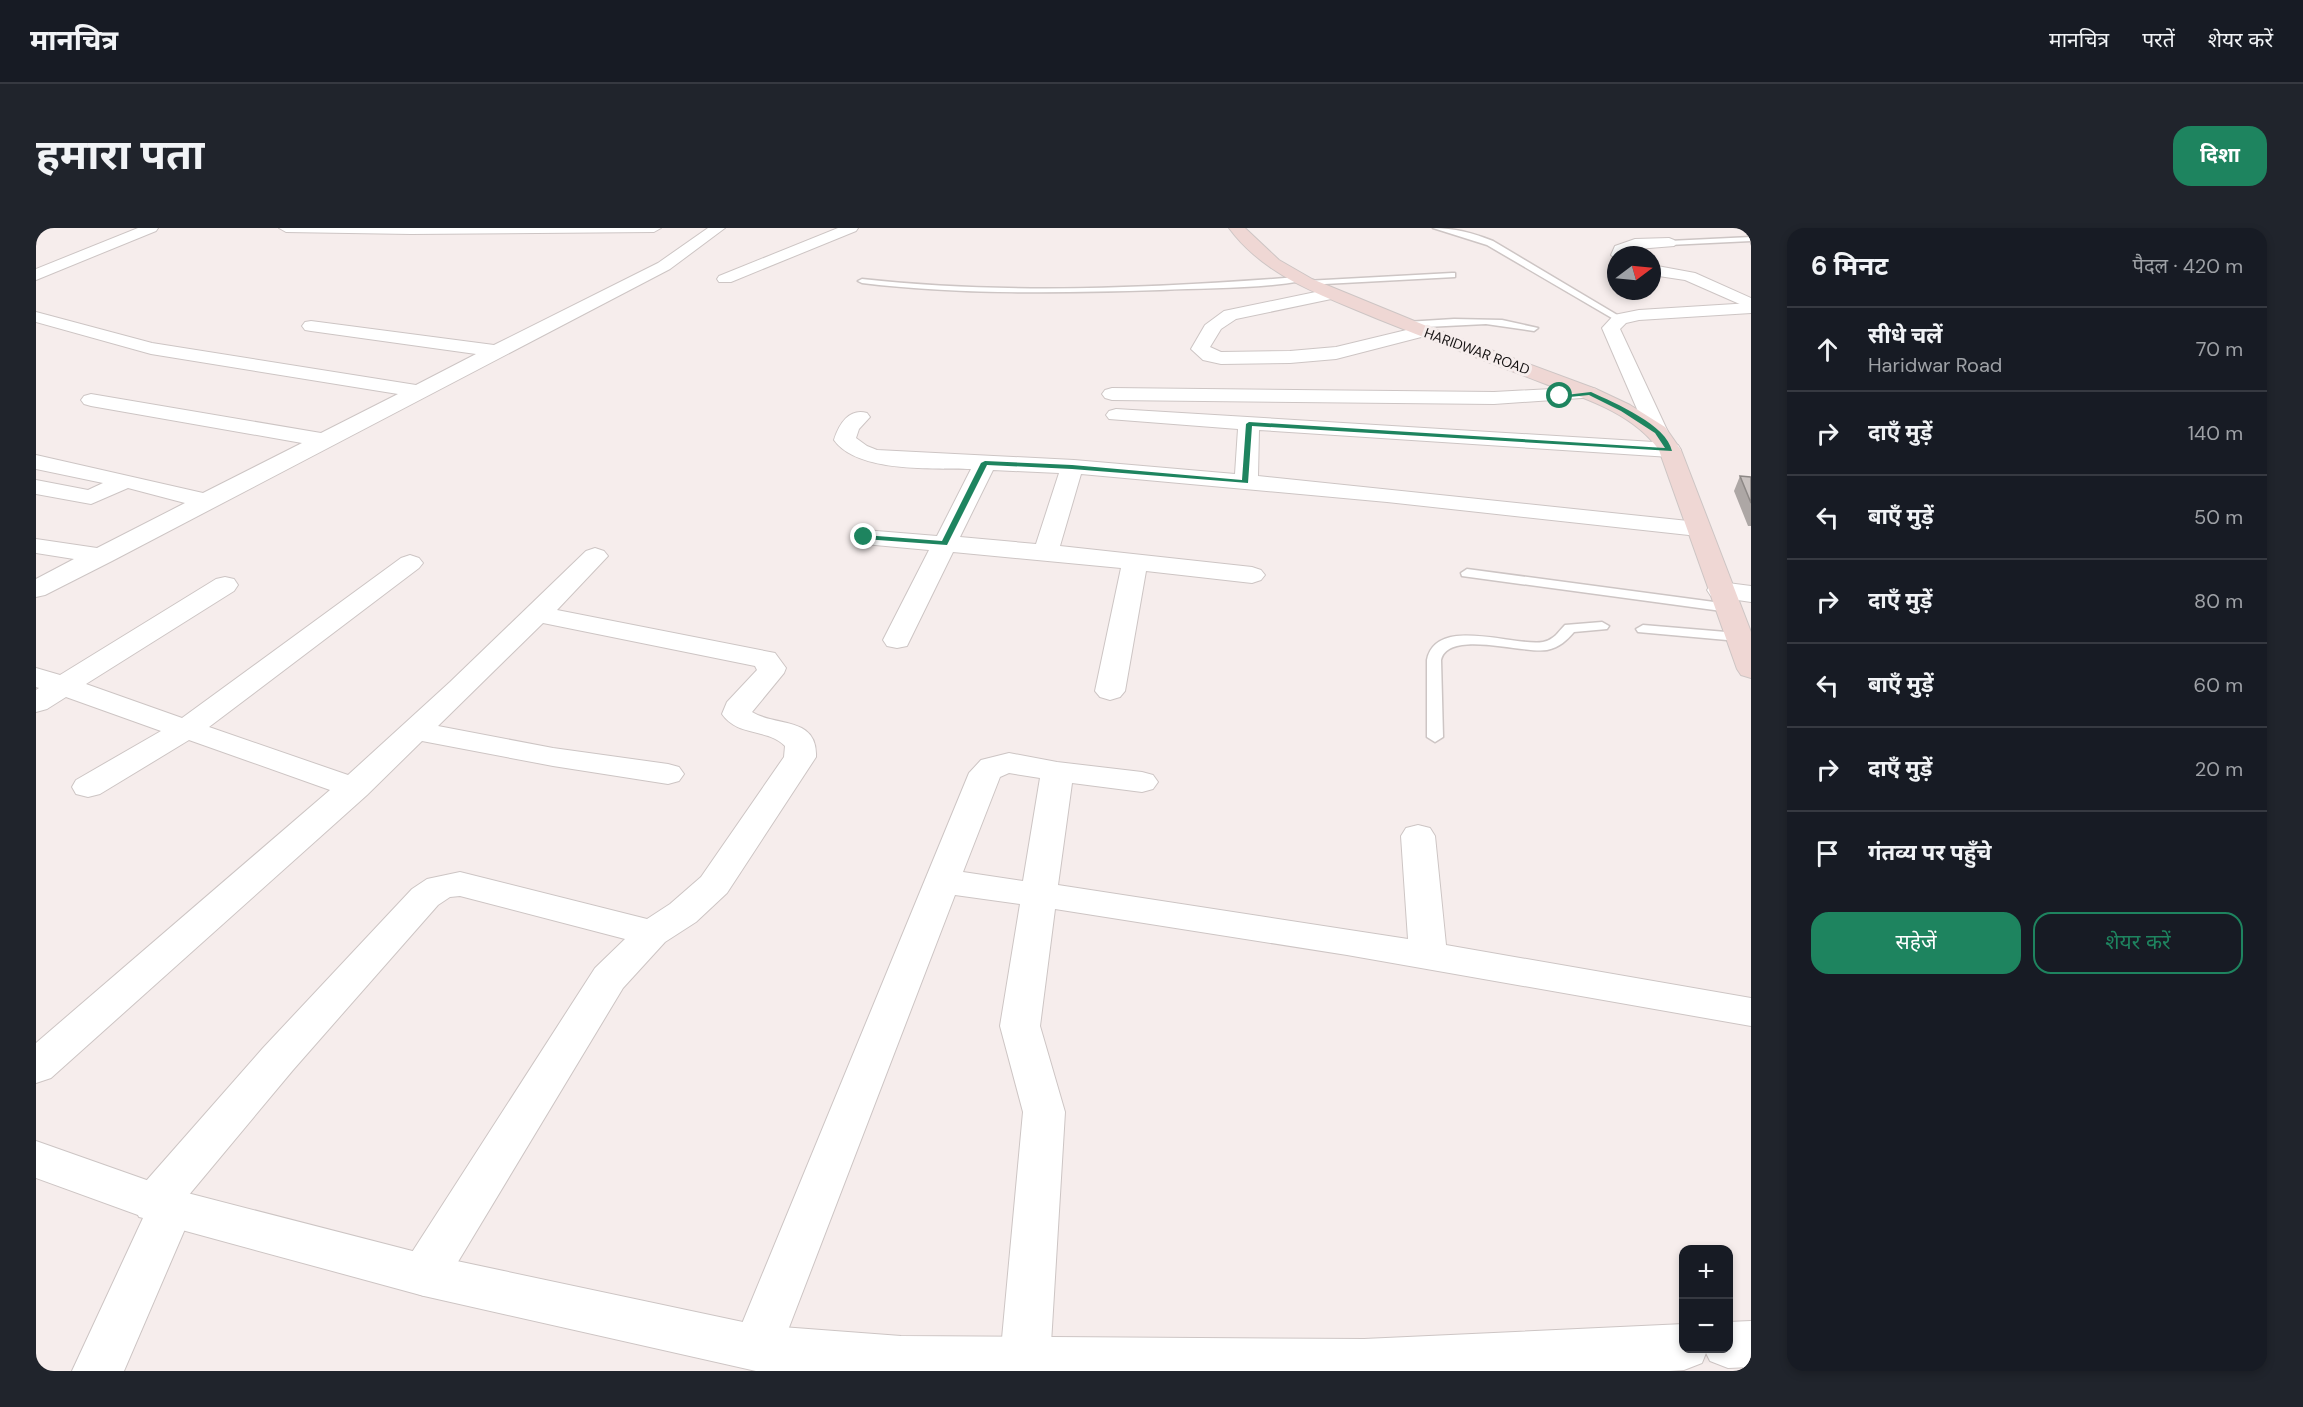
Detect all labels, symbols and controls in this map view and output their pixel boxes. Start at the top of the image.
text: मानचित्र [30,22,118,59]
text: मानचित्र [2049,26,2109,54]
text: परतें [2142,26,2175,54]
text: शेयर करें [2208,26,2273,54]
button: दिशा [2173,126,2267,186]
text: हमारा पता [36,127,204,182]
north arrow [1607,246,1661,300]
text: 6 मिनट [1811,249,1888,283]
text: पैदल · 420 m [2133,253,2243,279]
text: सीधे चलें [1868,321,1943,350]
street label: HARIDWAR ROAD [1422,324,1532,378]
icon: ahead [1811,333,1844,366]
text: 70 m [2196,336,2243,362]
text: Haridwar Road [1868,352,2002,378]
route start [1546,382,1572,408]
icon: right [1811,417,1844,450]
text: दाएँ मुड़ें [1868,418,1932,447]
text: 140 m [2188,420,2243,446]
icon: left [1811,501,1844,534]
text: बाएँ मुड़ें [1868,502,1934,531]
text: 50 m [2194,504,2243,530]
route end [850,523,876,549]
icon: right [1811,585,1844,618]
text: दाएँ मुड़ें [1868,586,1932,615]
text: 80 m [2194,588,2243,614]
icon: left [1811,669,1844,702]
text: बाएँ मुड़ें [1868,670,1934,699]
text: 60 m [2194,672,2243,698]
icon: right [1811,753,1844,786]
text: दाएँ मुड़ें [1868,754,1932,783]
text: 20 m [2195,756,2243,782]
icon: arrive [1811,837,1844,870]
text: गंतव्य पर पहुँचे [1868,838,1991,867]
button: सहेजें [1811,912,2021,974]
button: शेयर करें [2033,912,2243,974]
map controls [1679,1245,1733,1353]
button: + [1679,1245,1733,1299]
button: − [1679,1299,1733,1353]

